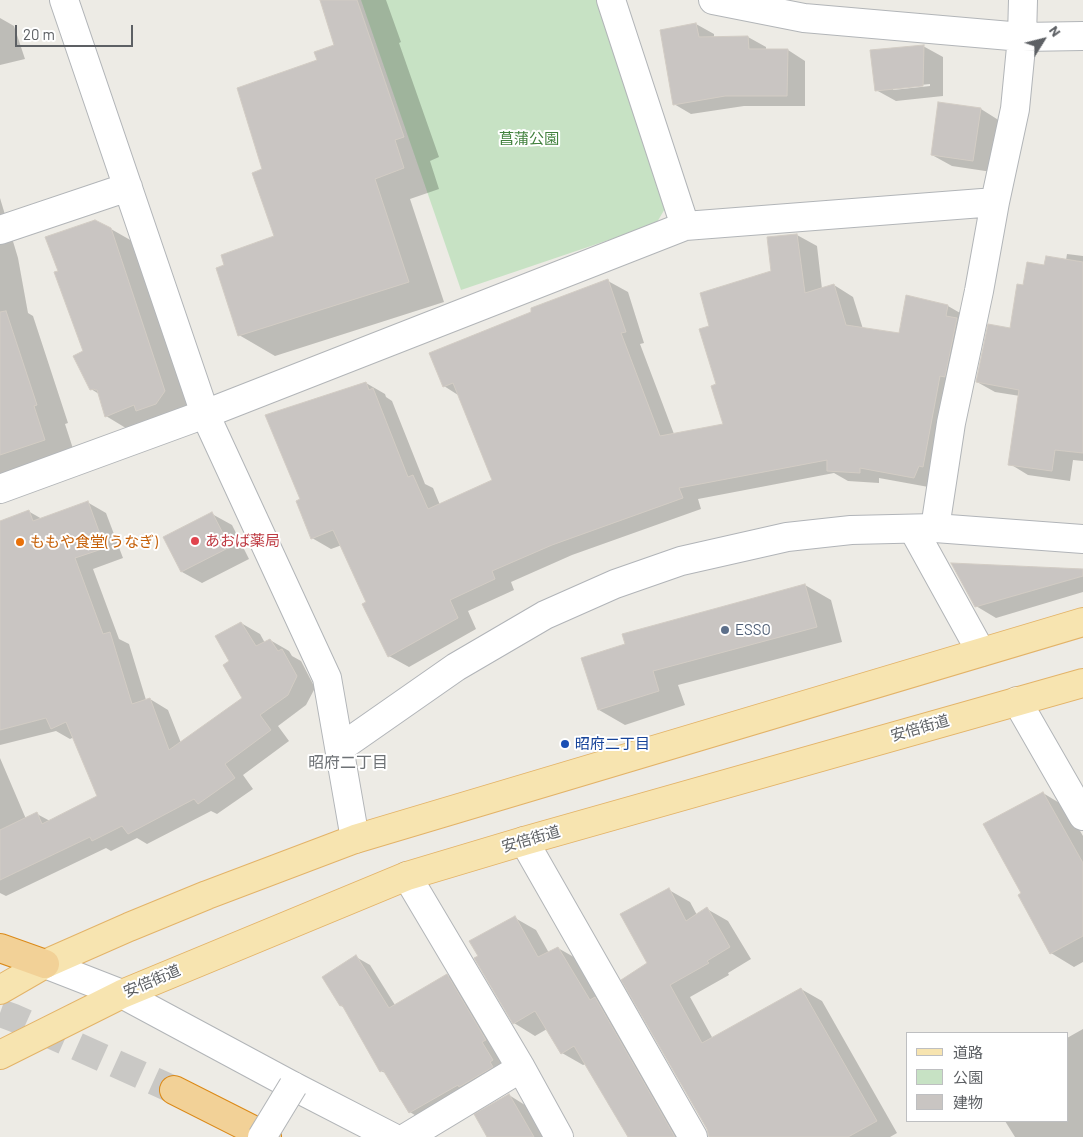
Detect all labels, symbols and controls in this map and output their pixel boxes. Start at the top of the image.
scale bar [18,15,135,47]
north arrow [1018,15,1068,65]
text: N [1046,22,1065,40]
text: 20 m [23,25,55,43]
park label: 菖蒲公園 [499,130,559,148]
place label: あおば薬局 [205,532,280,550]
place label: ももや食堂(うなぎ) [30,533,158,551]
marker: あおば薬局 [189,535,201,547]
marker: ももや食堂(うなぎ) [14,536,26,548]
place label: ESSO [735,621,771,639]
marker: ESSO [719,624,731,636]
street label: 安倍街道 [889,711,951,745]
place label: 昭府二丁目 [575,735,650,753]
marker: 昭府二丁目 [559,738,571,750]
district label: 昭府二丁目 [308,753,388,773]
street label: 安倍街道 [500,822,562,856]
street label: 安倍街道 [121,961,183,1001]
legend [906,1032,1068,1122]
text: 道路 [953,1043,983,1061]
text: 公園 [953,1068,983,1086]
text: 建物 [953,1093,983,1111]

